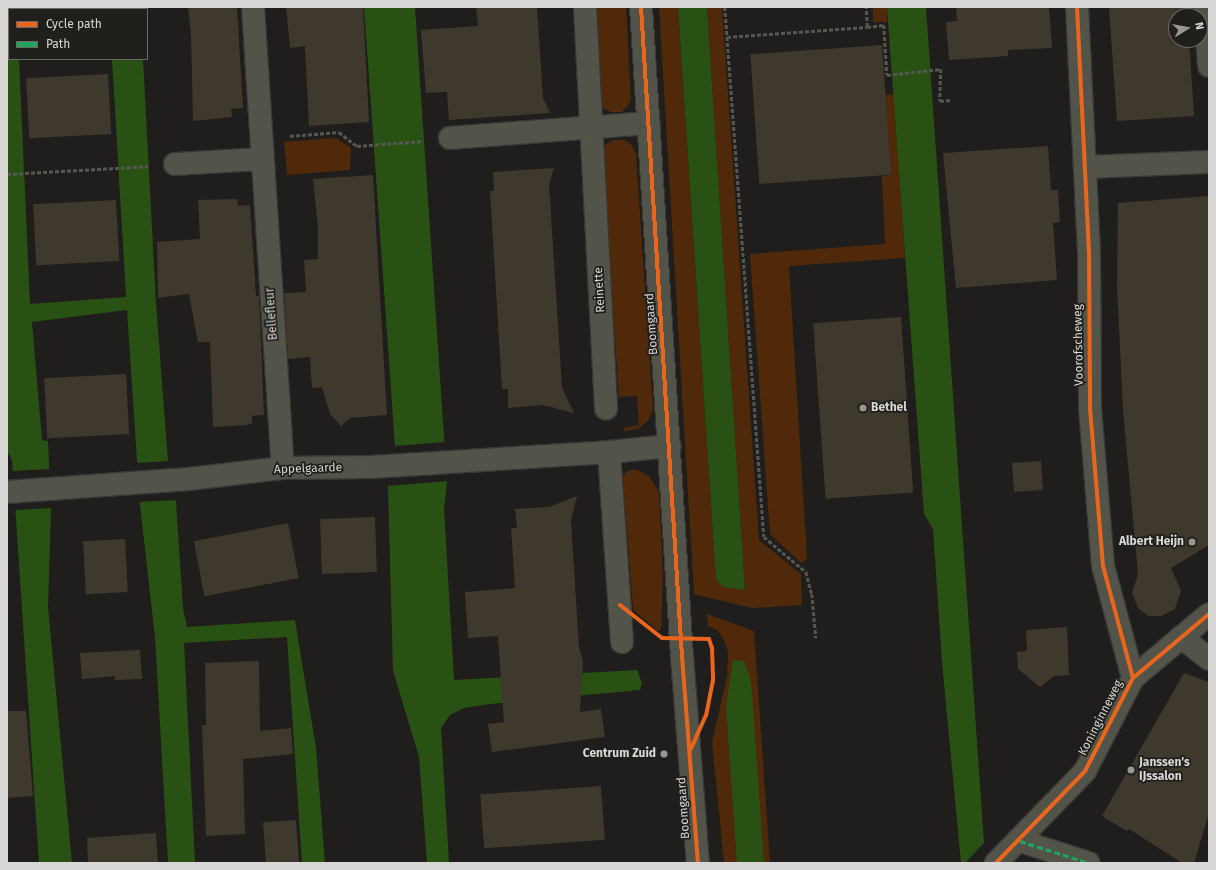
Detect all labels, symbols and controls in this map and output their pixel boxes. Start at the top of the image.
legend [8,8,148,60]
north arrow [1168,8,1208,48]
text: Cycle path [46,17,102,31]
text: N [1192,21,1206,31]
text: Path [46,37,70,51]
street label: Reinette [592,267,608,313]
street label: Bellefleur [263,287,281,341]
street label: Boomgaard [643,293,661,355]
street label: Voorofscheweg [1071,304,1087,386]
place label: Bethel [871,401,907,415]
marker: Bethel [858,403,868,413]
street label: Appelgaarde [274,461,342,477]
place label: Albert Heijn [1119,535,1184,549]
marker: Albert Heijn [1187,537,1197,547]
street label: Koninginneweg [1076,678,1126,758]
place label: Centrum Zuid [583,747,656,761]
marker: Centrum Zuid [659,749,669,759]
place label: Janssen's IJssalon [1139,756,1190,784]
marker: Janssen's IJssalon [1126,765,1136,775]
street label: Boomgaard [675,777,693,839]

